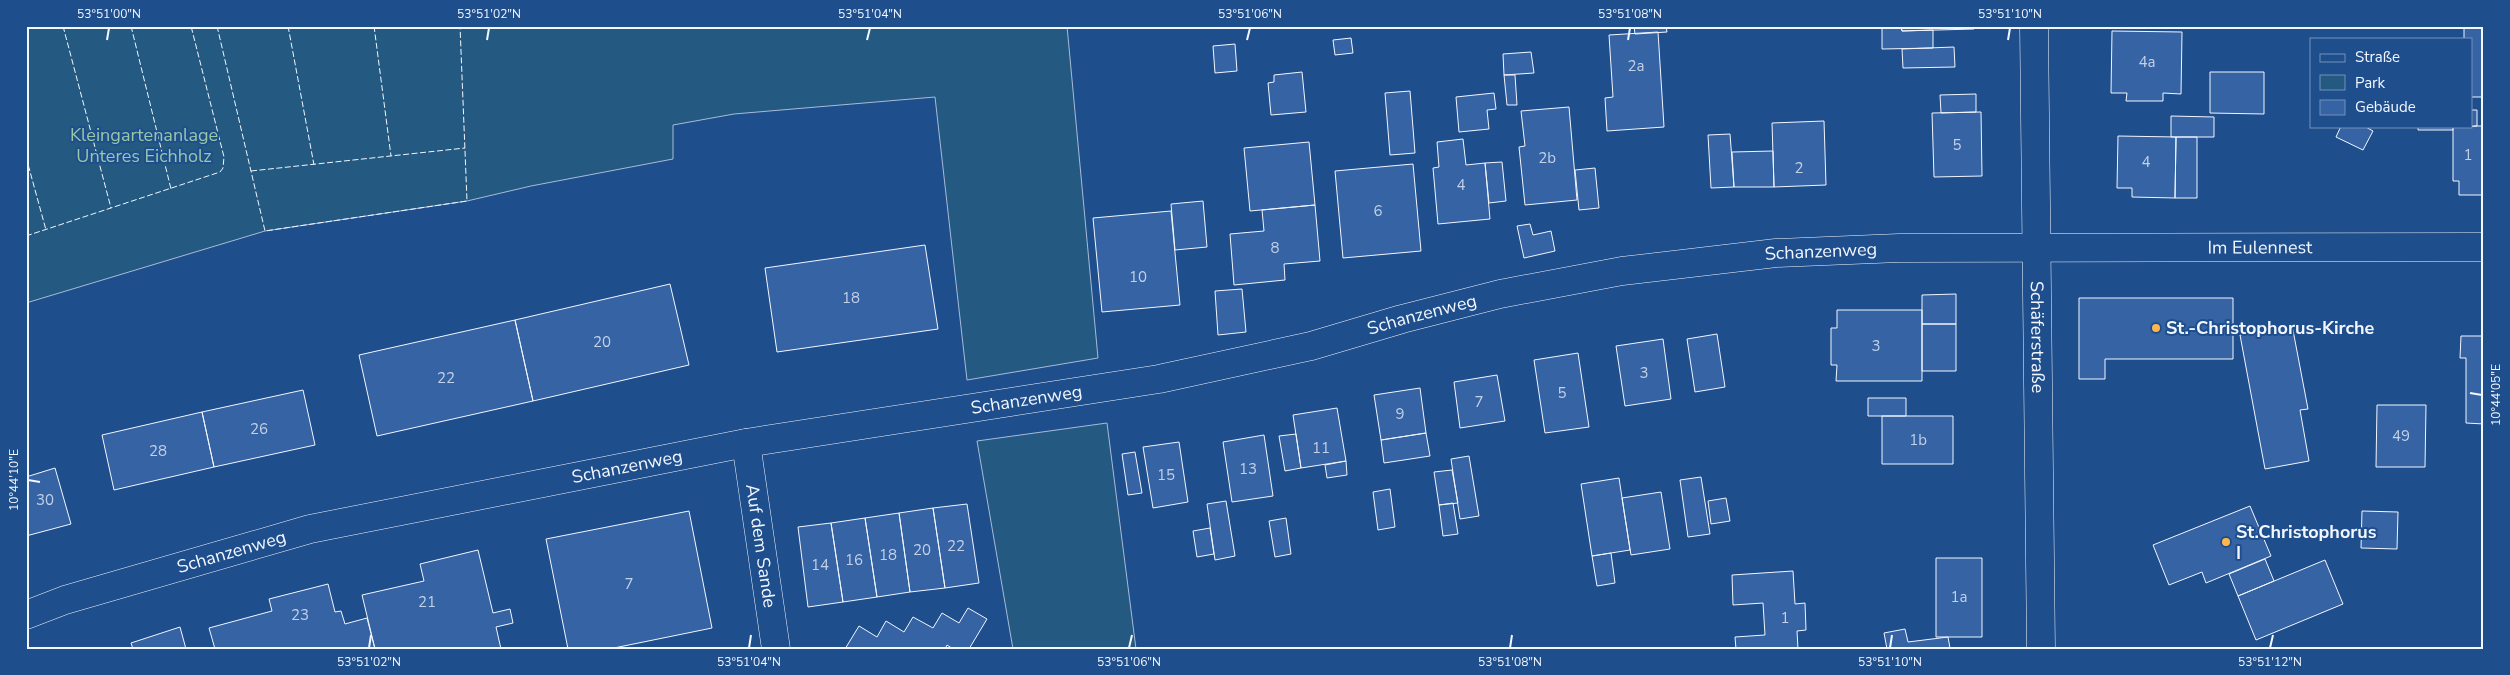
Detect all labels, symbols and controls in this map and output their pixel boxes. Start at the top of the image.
text: 53°51'00"N [77,6,141,22]
text: 53°51'02"N [457,6,521,22]
text: 53°51'04"N [838,6,902,22]
text: 53°51'06"N [1218,6,1282,22]
text: 53°51'08"N [1598,6,1662,22]
text: 53°51'10"N [1978,6,2042,22]
legend [2310,38,2472,128]
text: Straße [2355,47,2400,67]
house number: 4a [2139,52,2155,72]
house number: 2a [1628,56,1644,76]
text: Park [2355,73,2385,93]
text: Gebäude [2355,97,2416,117]
park label: Kleingartenanlage Unteres Eichholz [70,123,218,168]
house number: 5 [1952,135,1962,155]
house number: 1 [2463,145,2473,165]
house number: 2b [1538,148,1556,168]
house number: 4 [2141,152,2151,172]
house number: 2 [1794,158,1804,178]
house number: 4 [1456,175,1466,195]
house number: 6 [1373,201,1383,221]
street label: Im Eulennest [2207,235,2313,259]
street label: Schanzenweg [1763,237,1878,266]
house number: 8 [1270,238,1280,258]
house number: 10 [1129,267,1147,287]
street label: Schäferstraße [2025,281,2050,393]
house number: 18 [842,288,860,308]
street label: Schanzenweg [1364,288,1479,341]
place label: St.-Christophorus-Kirche [2166,316,2375,340]
marker: St.-Christophorus-Kirche [2150,322,2162,334]
house number: 20 [593,332,611,352]
house number: 3 [1871,336,1881,356]
house number: 3 [1639,363,1649,383]
text: 10°44'05"E [2488,364,2504,426]
house number: 22 [437,368,455,388]
street label: Schanzenweg [969,379,1084,420]
house number: 5 [1557,383,1567,403]
house number: 7 [1474,392,1484,412]
house number: 9 [1395,404,1405,424]
house number: 26 [250,419,268,439]
house number: 49 [2392,426,2410,446]
house number: 1b [1909,430,1927,450]
house number: 11 [1312,438,1330,458]
house number: 28 [149,441,167,461]
street label: Schanzenweg [570,444,685,489]
text: 10°44'10"E [6,449,22,511]
house number: 13 [1239,459,1257,479]
house number: 15 [1157,465,1175,485]
street label: Auf dem Sande [740,482,782,609]
house number: 30 [36,490,54,510]
place label: St.Christophorus I [2236,520,2377,565]
street label: Schanzenweg [174,525,289,579]
house number: 22 [947,536,965,556]
marker: St.Christophorus I [2220,536,2232,548]
house number: 20 [913,540,931,560]
house number: 18 [879,545,897,565]
house number: 16 [845,550,863,570]
house number: 14 [811,555,829,575]
house number: 7 [624,574,634,594]
house number: 1a [1951,587,1967,607]
house number: 21 [418,592,436,612]
house number: 23 [291,605,309,625]
house number: 1 [1780,608,1790,628]
text: 53°51'02"N [337,654,401,670]
text: 53°51'04"N [717,654,781,670]
text: 53°51'06"N [1097,654,1161,670]
text: 53°51'08"N [1478,654,1542,670]
text: 53°51'10"N [1858,654,1922,670]
text: 53°51'12"N [2238,654,2302,670]

